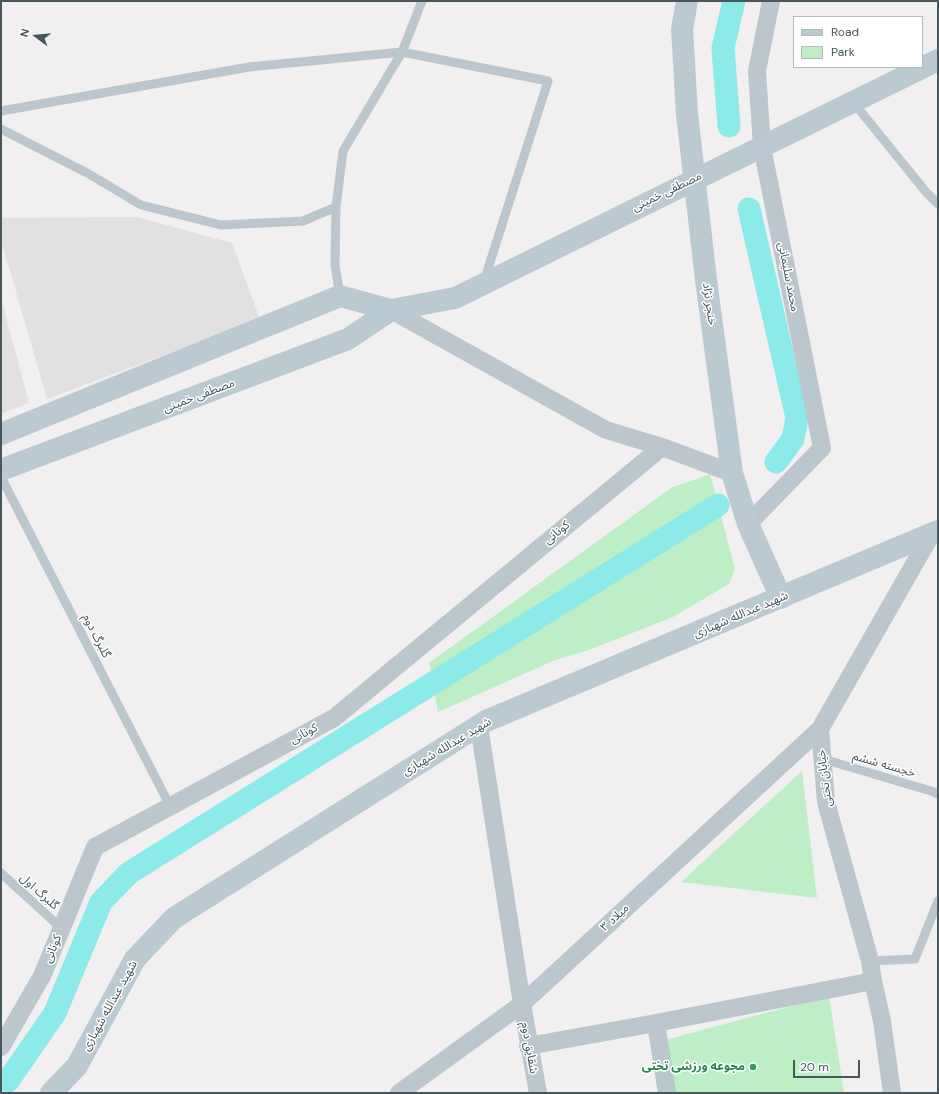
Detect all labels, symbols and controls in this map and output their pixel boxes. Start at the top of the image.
north arrow [16,16,56,56]
legend [793,16,923,68]
text: Road [831,24,859,40]
text: N [17,27,32,38]
text: Park [831,44,855,60]
street label: مصطفی خمینی [630,169,704,215]
street label: محمد سلیمانی [774,241,802,313]
street label: خنجر نژاد [699,282,719,326]
street label: مصطفی خمینی [161,376,237,416]
street label: کونانی [541,518,573,548]
street label: شهید عبدالله شهبازی [692,589,790,641]
street label: گلبرگ دوم [79,612,113,660]
street label: شهید عبدالله شهبازی [400,715,494,779]
street label: کونانی [288,721,320,747]
street label: خیابان تختی [814,748,836,808]
street label: خجسته ششم [851,749,917,781]
street label: گلبرگ اول [17,871,61,913]
street label: میلاد ۳ [598,901,632,935]
street label: کونانی [41,933,65,965]
street label: شهید عبدالله شهبازی [79,958,141,1054]
street label: شقایق دوم [517,1021,541,1075]
scale bar [795,1052,862,1078]
text: 20 m [800,1059,829,1075]
place label: مجوعه ورزشی تختی [642,1060,745,1074]
marker: مجوعه ورزشی تختی [748,1062,758,1072]

